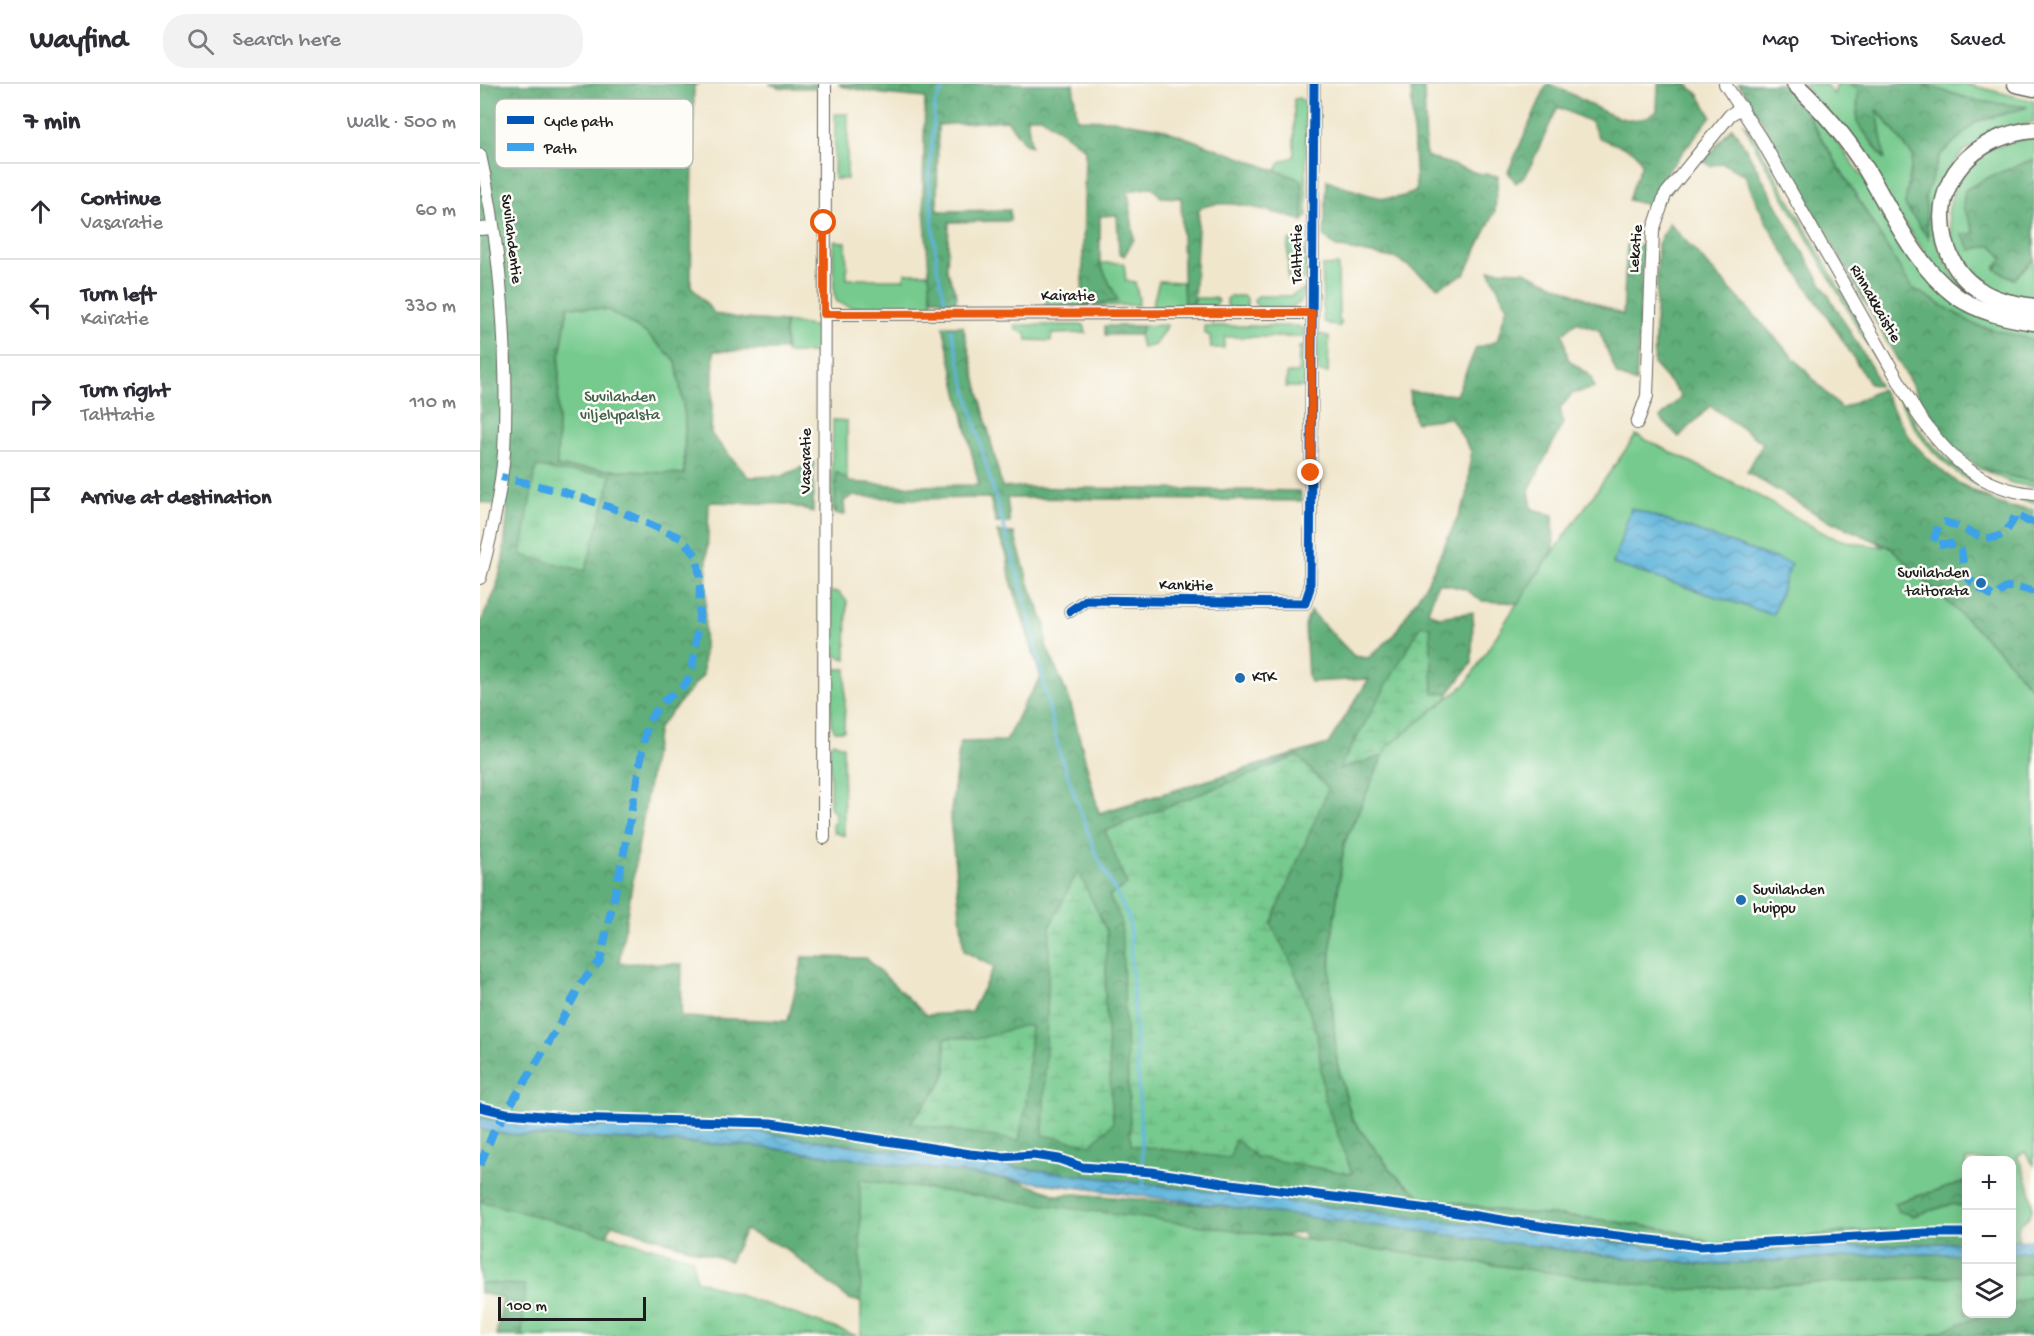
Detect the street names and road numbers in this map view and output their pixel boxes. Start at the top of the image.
street label: Suvilahdentie [495,193,525,286]
street label: Lekatie [1625,223,1649,274]
street label: Talttatie [1289,224,1308,284]
street label: Rinnakkaistie [1844,262,1904,347]
street label: Kairatie [1041,288,1096,307]
street label: Vasaratie [798,428,817,495]
street label: Kankitie [1159,577,1214,597]

